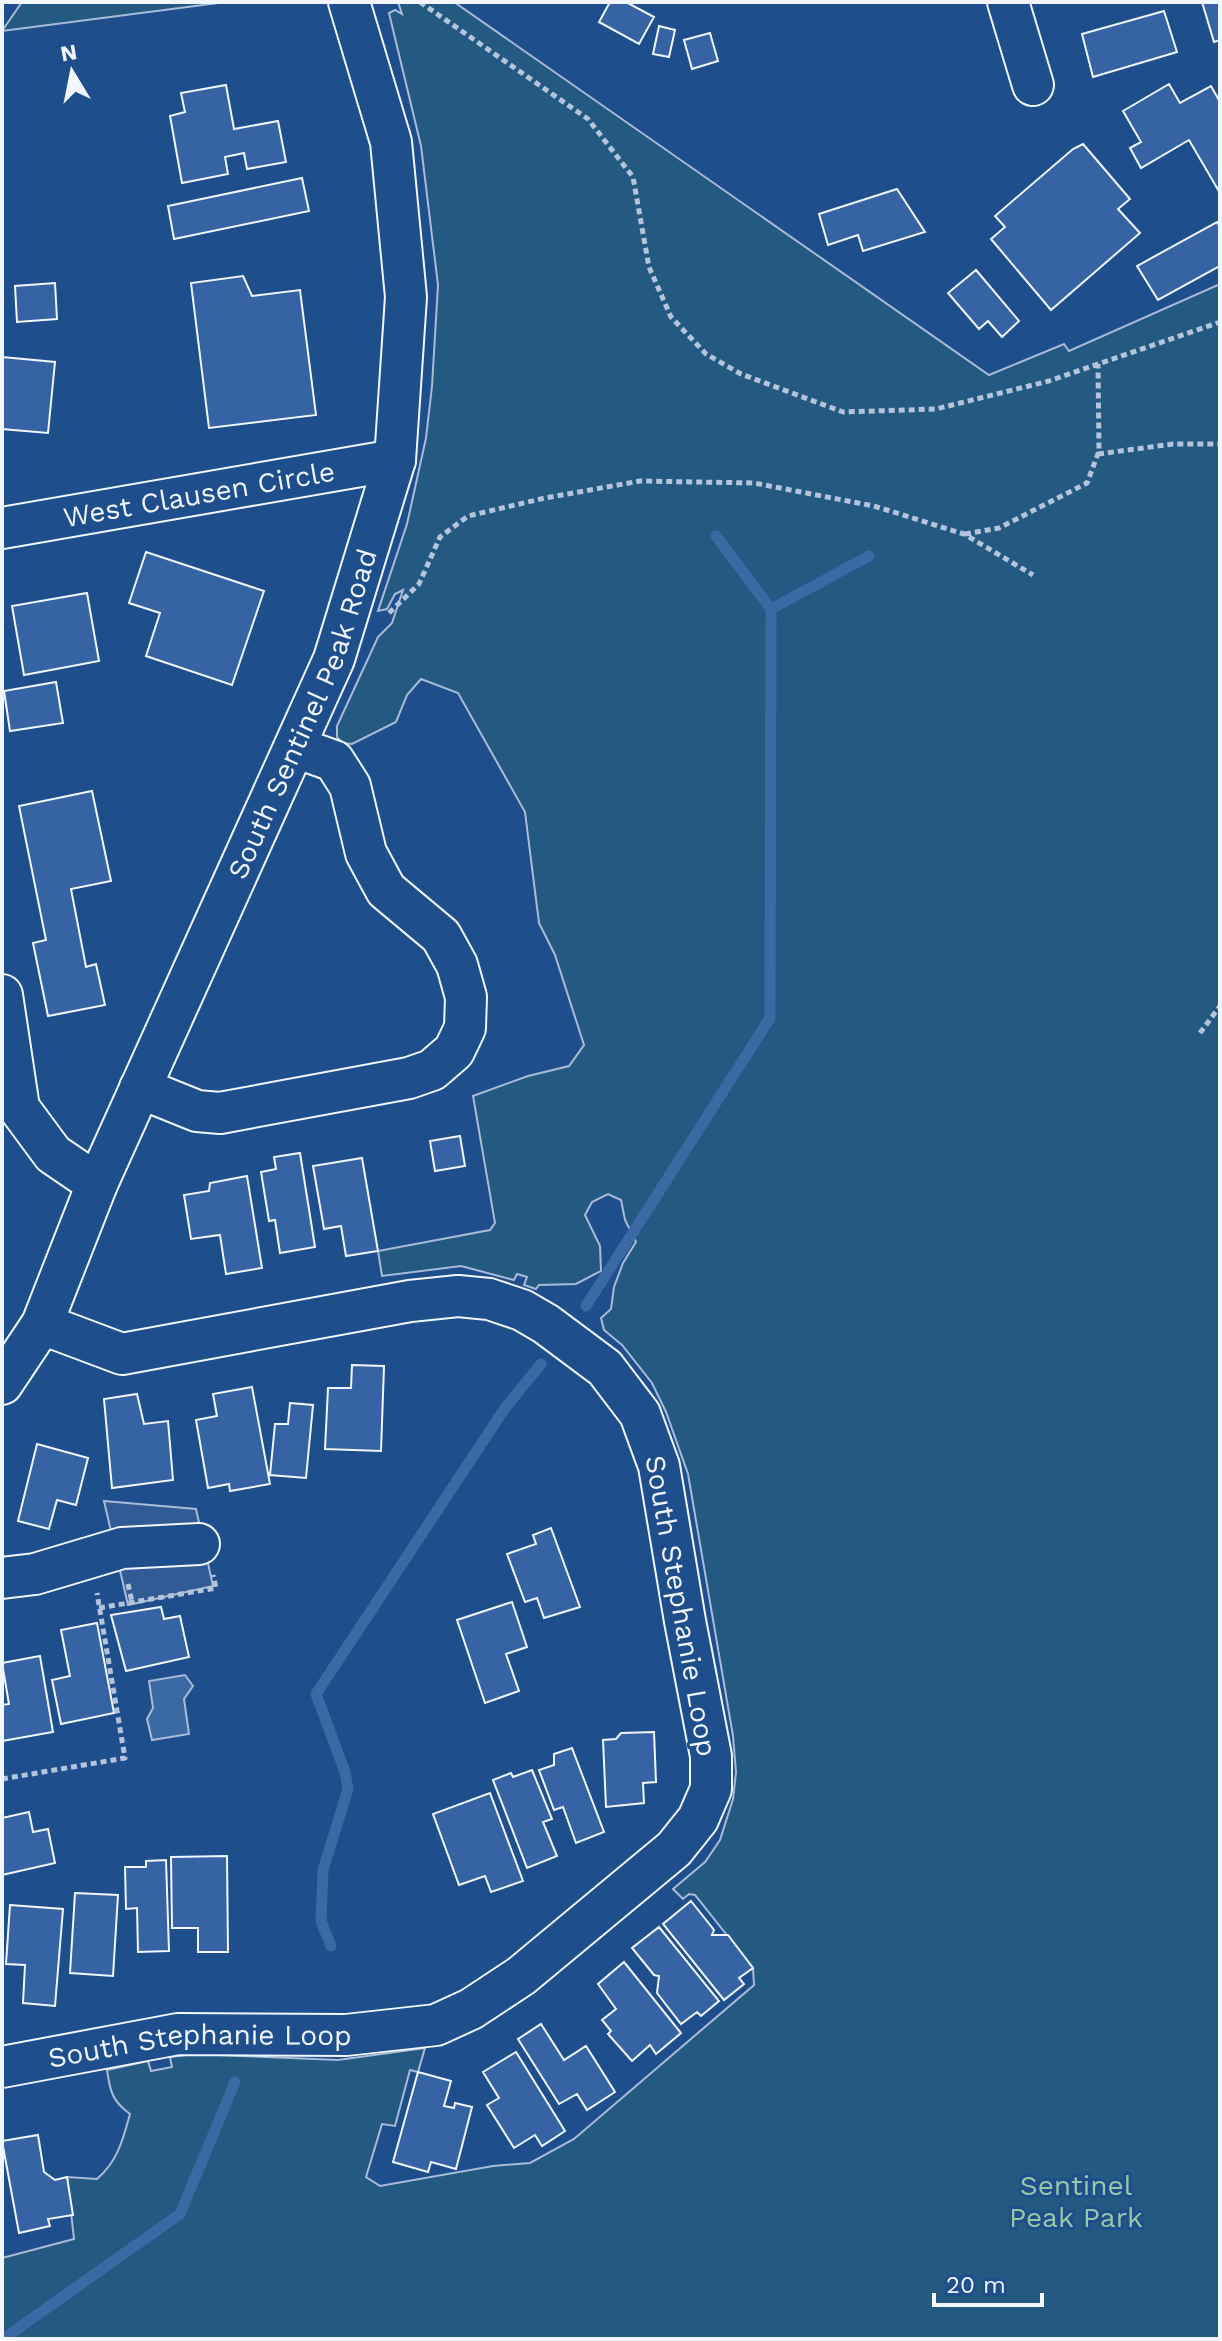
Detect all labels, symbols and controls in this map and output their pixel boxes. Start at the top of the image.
north arrow [32,32,112,112]
text: N [58,39,79,67]
street label: West Clausen Circle [61,454,337,534]
street label: South Sentinel Peak Road [220,545,383,884]
street label: South Stephanie Loop [638,1453,724,1759]
street label: South Stephanie Loop [45,2017,352,2074]
park label: Sentinel Peak Park [1009,2169,1143,2234]
scale bar [934,2257,1042,2307]
text: 20 m [946,2271,1006,2299]

